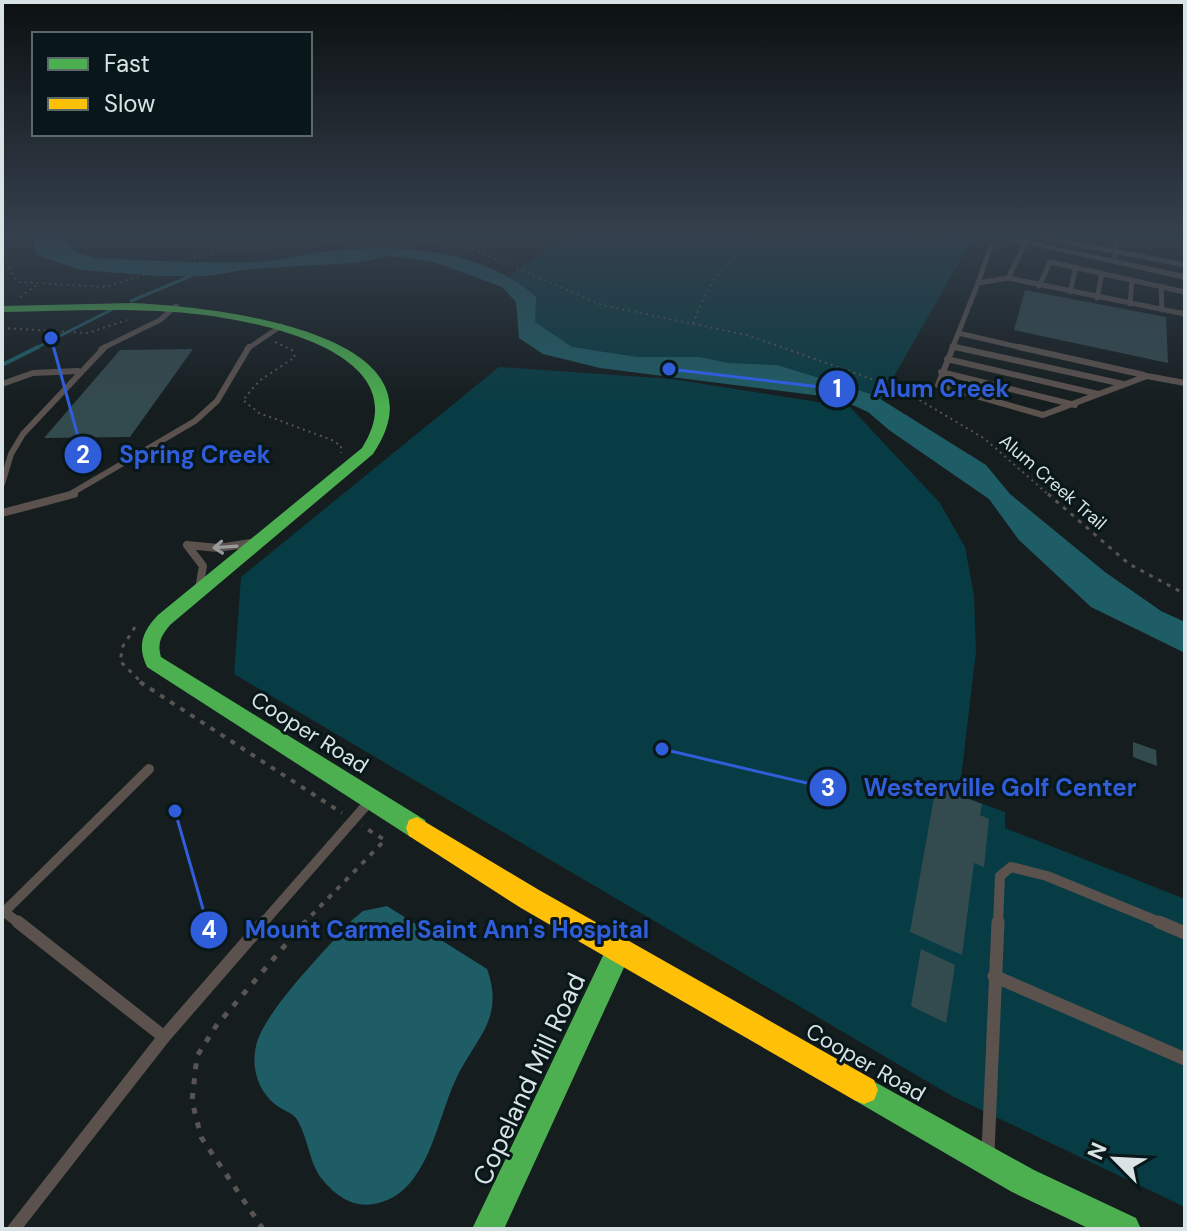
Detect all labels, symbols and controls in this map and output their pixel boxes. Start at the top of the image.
legend [32,32,312,136]
text: Fast [104,48,150,79]
text: Slow [104,88,155,119]
callout: Alum Creek [817,365,1026,413]
text: 1 [833,373,841,404]
text: Alum Creek [873,373,1009,404]
street label: Alum Creek Trail [994,429,1112,535]
callout: Spring Creek [63,431,287,479]
text: 2 [76,439,90,470]
text: Spring Creek [119,439,271,470]
one-way arrow [212,539,239,554]
street label: Cooper Road [246,685,374,780]
callout: Westerville Golf Center [808,764,1153,812]
text: 3 [821,772,835,803]
text: Westerville Golf Center [864,772,1137,803]
callout: Mount Carmel Saint Ann's Hospital [189,906,666,954]
text: 4 [201,914,217,945]
text: Mount Carmel Saint Ann's Hospital [245,914,649,945]
street label: Copeland Mill Road [465,967,593,1191]
street label: Cooper Road [801,1017,931,1108]
north arrow [1075,1119,1155,1199]
text: N [1081,1138,1114,1164]

